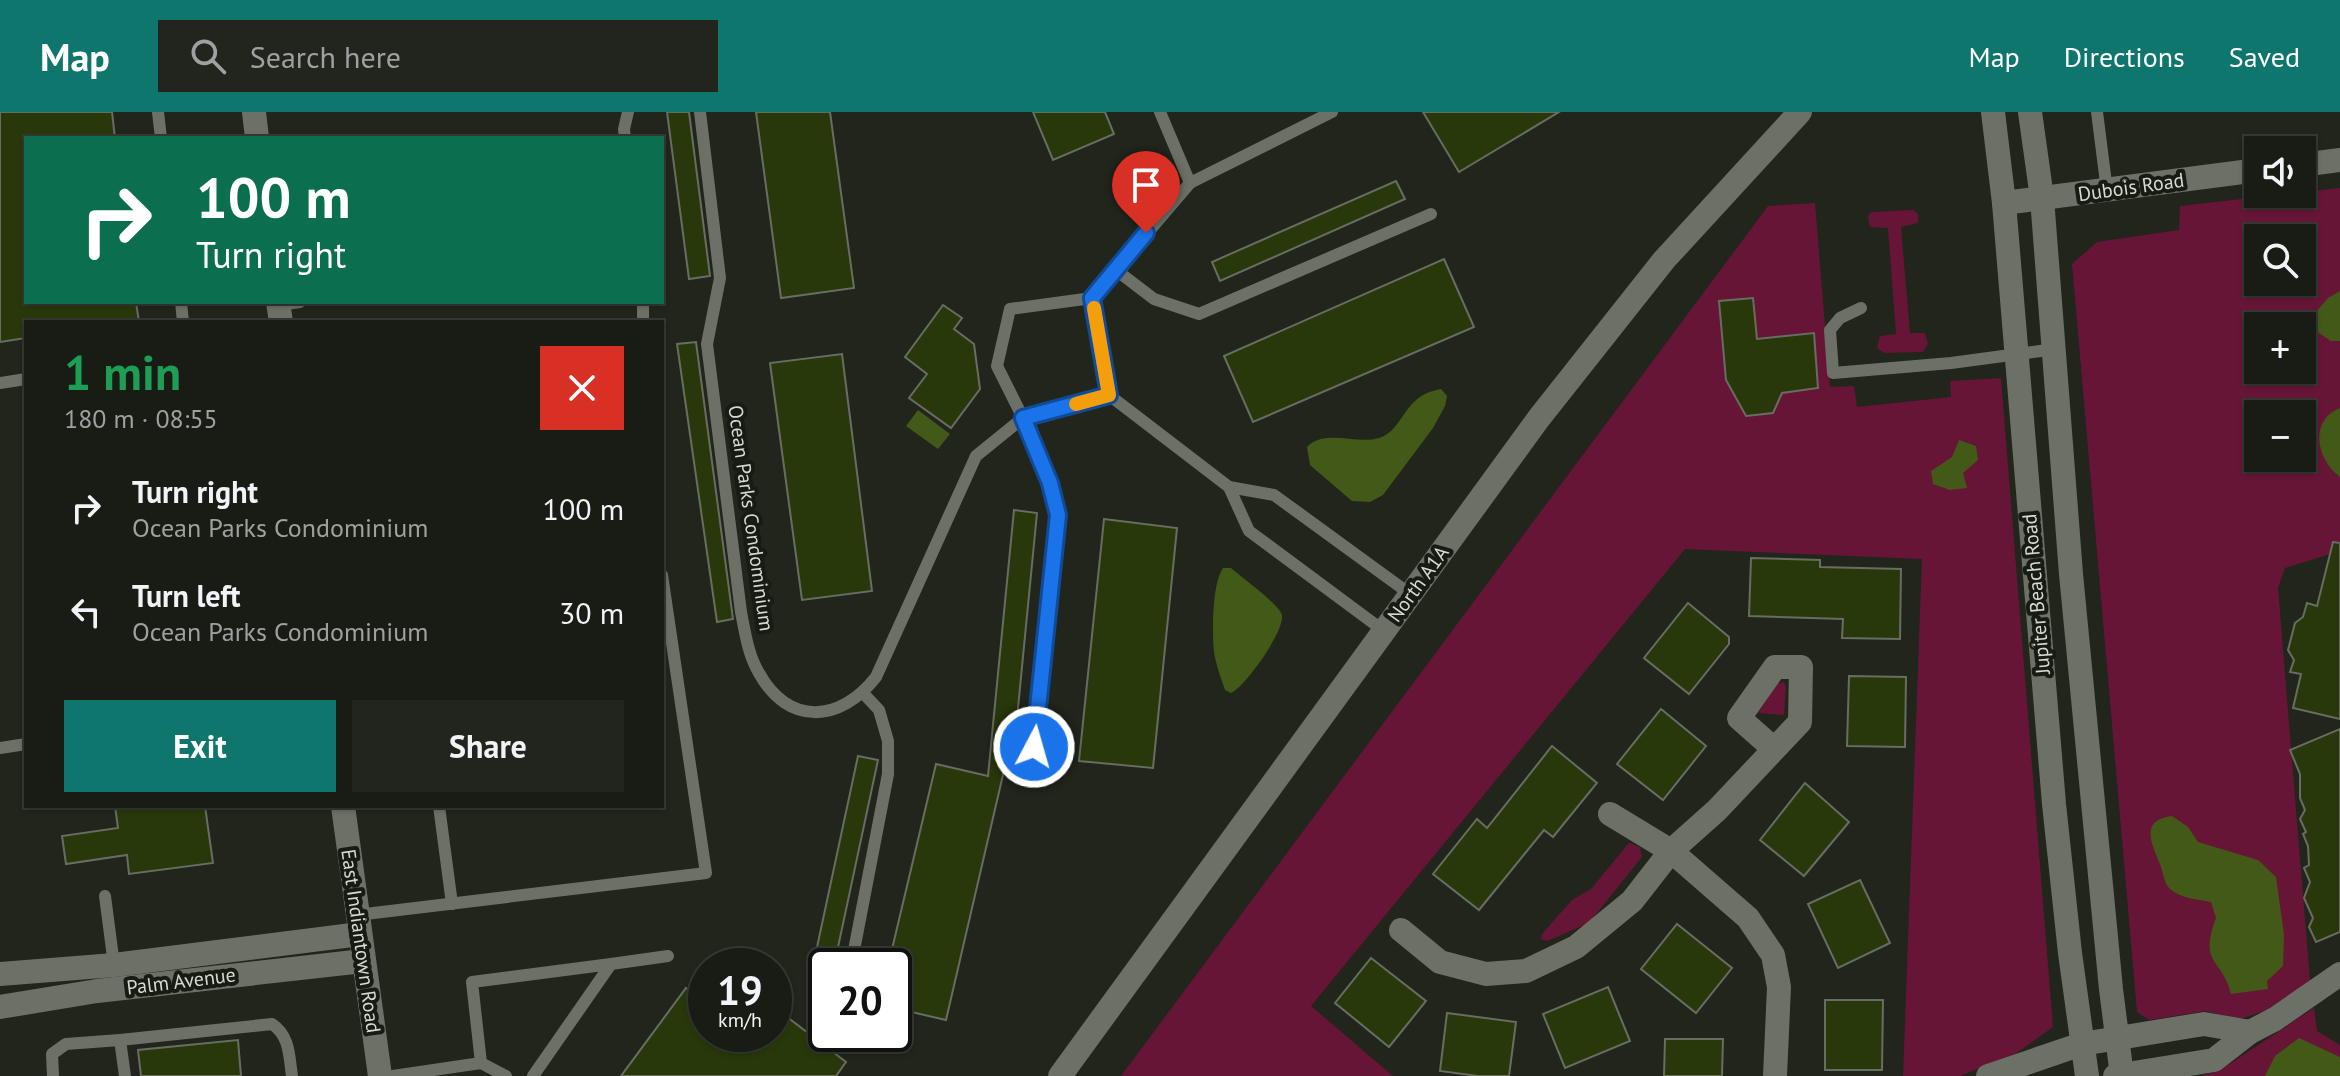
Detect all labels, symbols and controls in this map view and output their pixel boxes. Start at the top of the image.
search box [158,20,718,92]
text: Map [40,32,110,81]
icon: search [186,34,230,78]
text: Search here [250,37,401,76]
text: Map [1969,38,2020,75]
text: Directions [2064,38,2185,75]
text: Saved [2229,38,2300,75]
map controls [2244,136,2316,472]
button: sound [2244,136,2316,208]
pin [1112,151,1180,233]
text: 100 m [196,161,351,233]
icon: arrive [1124,163,1168,207]
street label: Dubois Road [2076,167,2186,207]
icon: right [64,168,168,272]
button: search [2244,224,2316,296]
text: Turn right [196,231,346,278]
button: + [2244,312,2316,384]
text: 1 min [64,341,181,403]
button: close [540,346,624,430]
button: − [2244,400,2316,472]
text: 180 m · 08:55 [64,402,218,435]
street label: Ocean Parks Condominium [722,403,780,633]
text: Turn right [132,472,258,511]
icon: right [64,486,108,530]
text: 100 m [543,489,624,528]
text: Ocean Parks Condominium [132,511,428,544]
street label: Jupiter Beach Road [2016,513,2056,676]
street label: North A1A [1382,540,1455,627]
text: Turn left [132,576,240,615]
icon: left [64,590,108,634]
text: 30 m [559,593,624,632]
text: Ocean Parks Condominium [132,615,428,648]
button: Exit [64,700,336,792]
button: Share [352,700,624,792]
position arrow [992,705,1076,789]
street label: East Indiantown Road [335,847,387,1035]
speed limit sign: 20 [808,948,912,1052]
street label: Palm Avenue [125,961,237,1001]
text: 19 [717,964,763,1016]
text: km/h [718,1007,762,1033]

